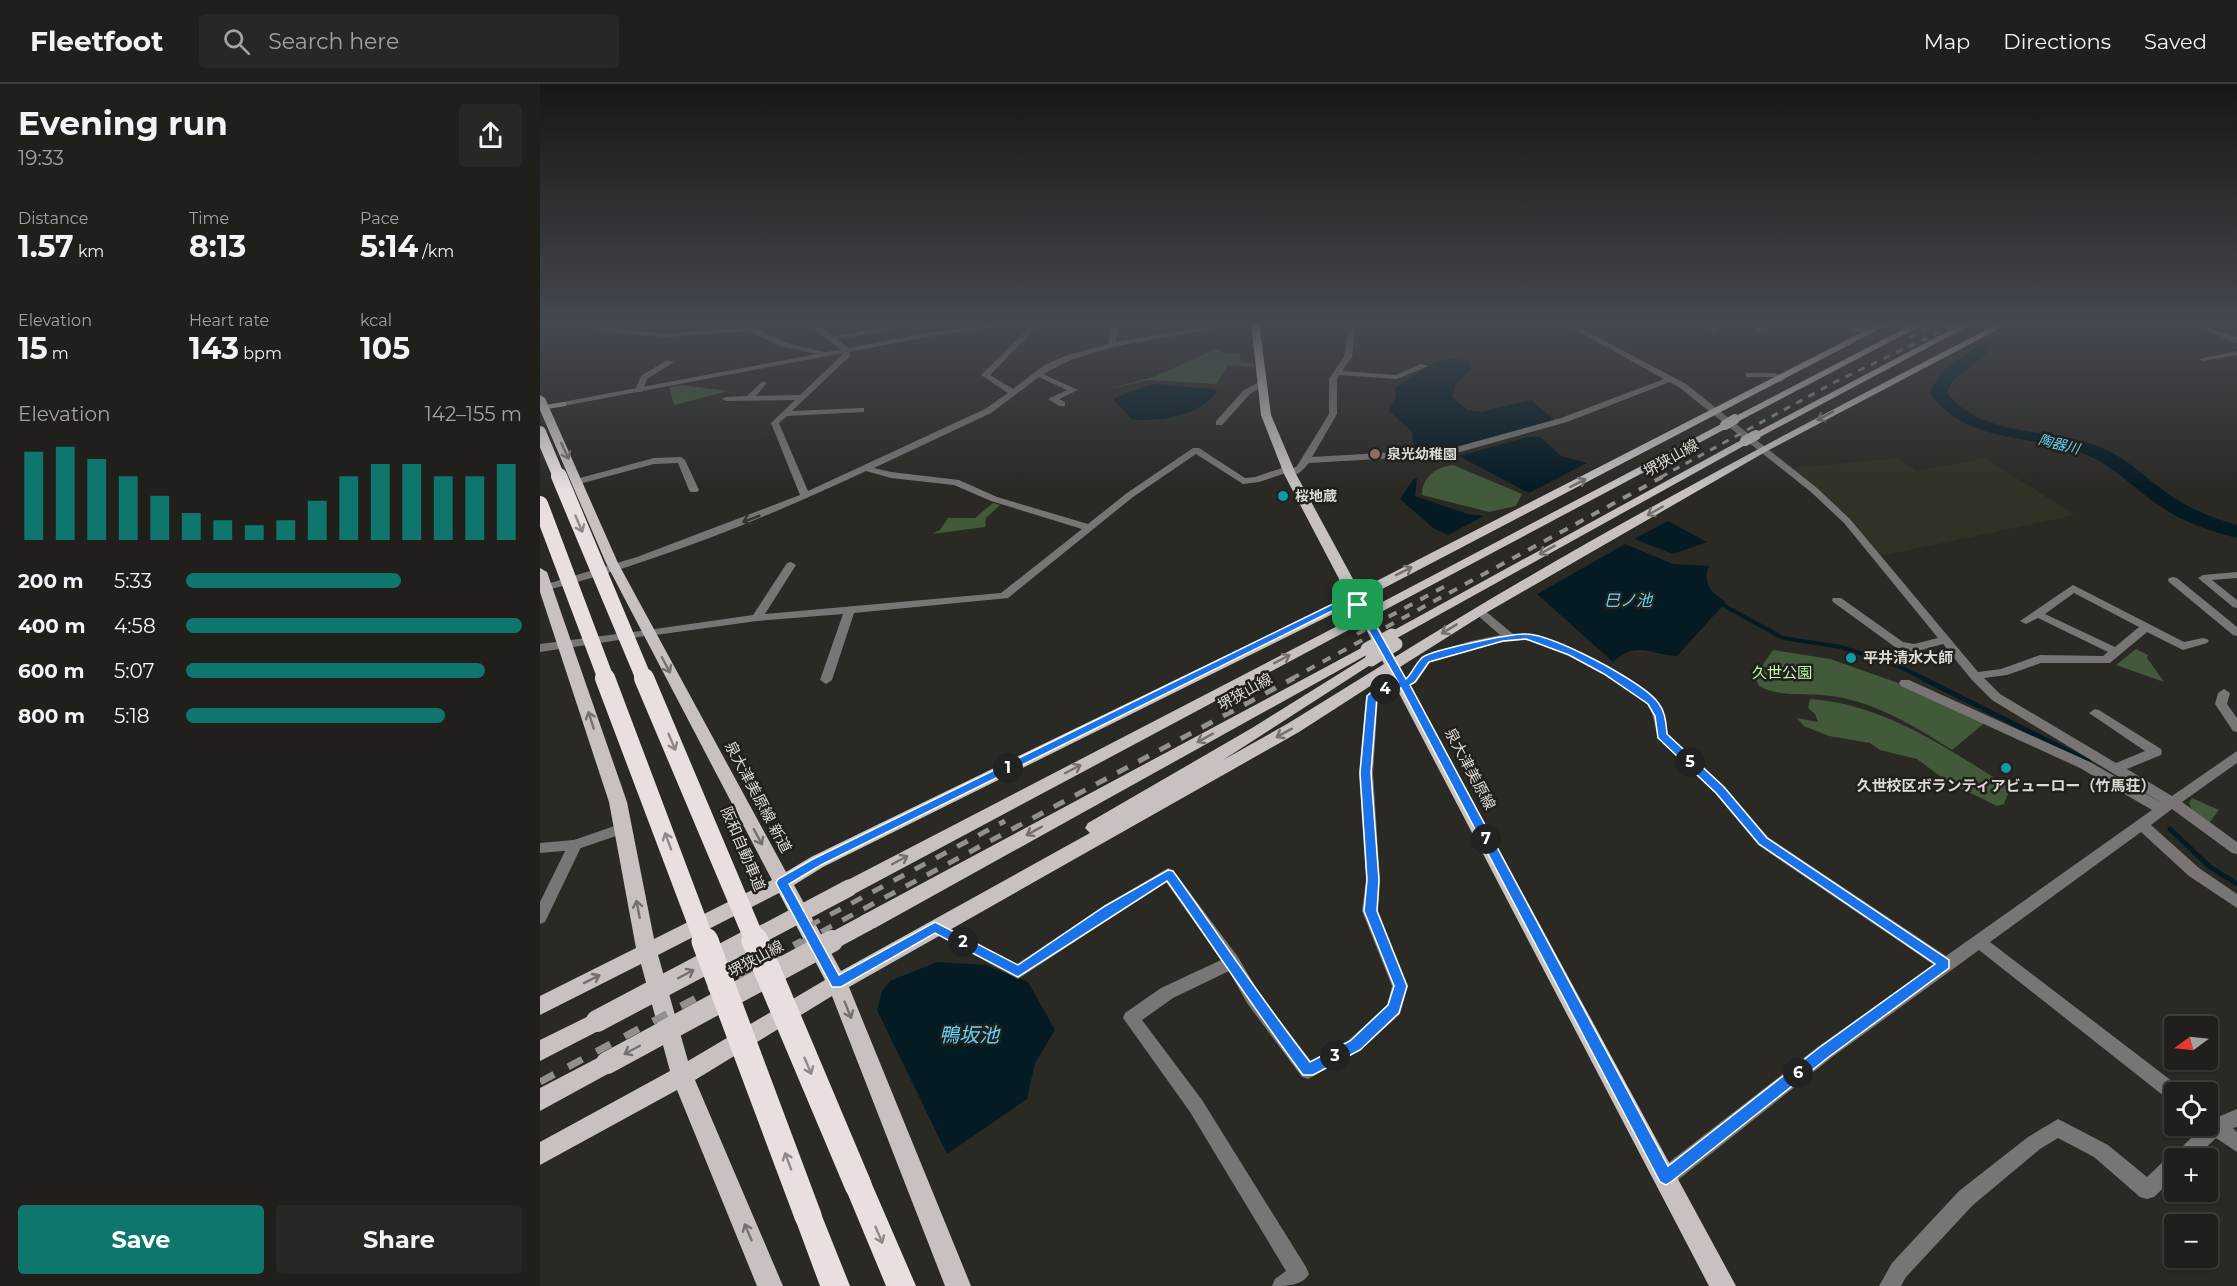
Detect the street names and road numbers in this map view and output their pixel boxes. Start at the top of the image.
street label: 堺狭山線 [1640,435,1702,480]
street label: 堺狭山線 [1214,669,1276,714]
street label: 泉大津美原線 [1441,725,1500,813]
street label: 泉大津美原線 新道 [721,738,796,856]
street label: 阪和自動車道 [717,804,770,894]
street label: 堺狭山線 [725,936,787,981]

